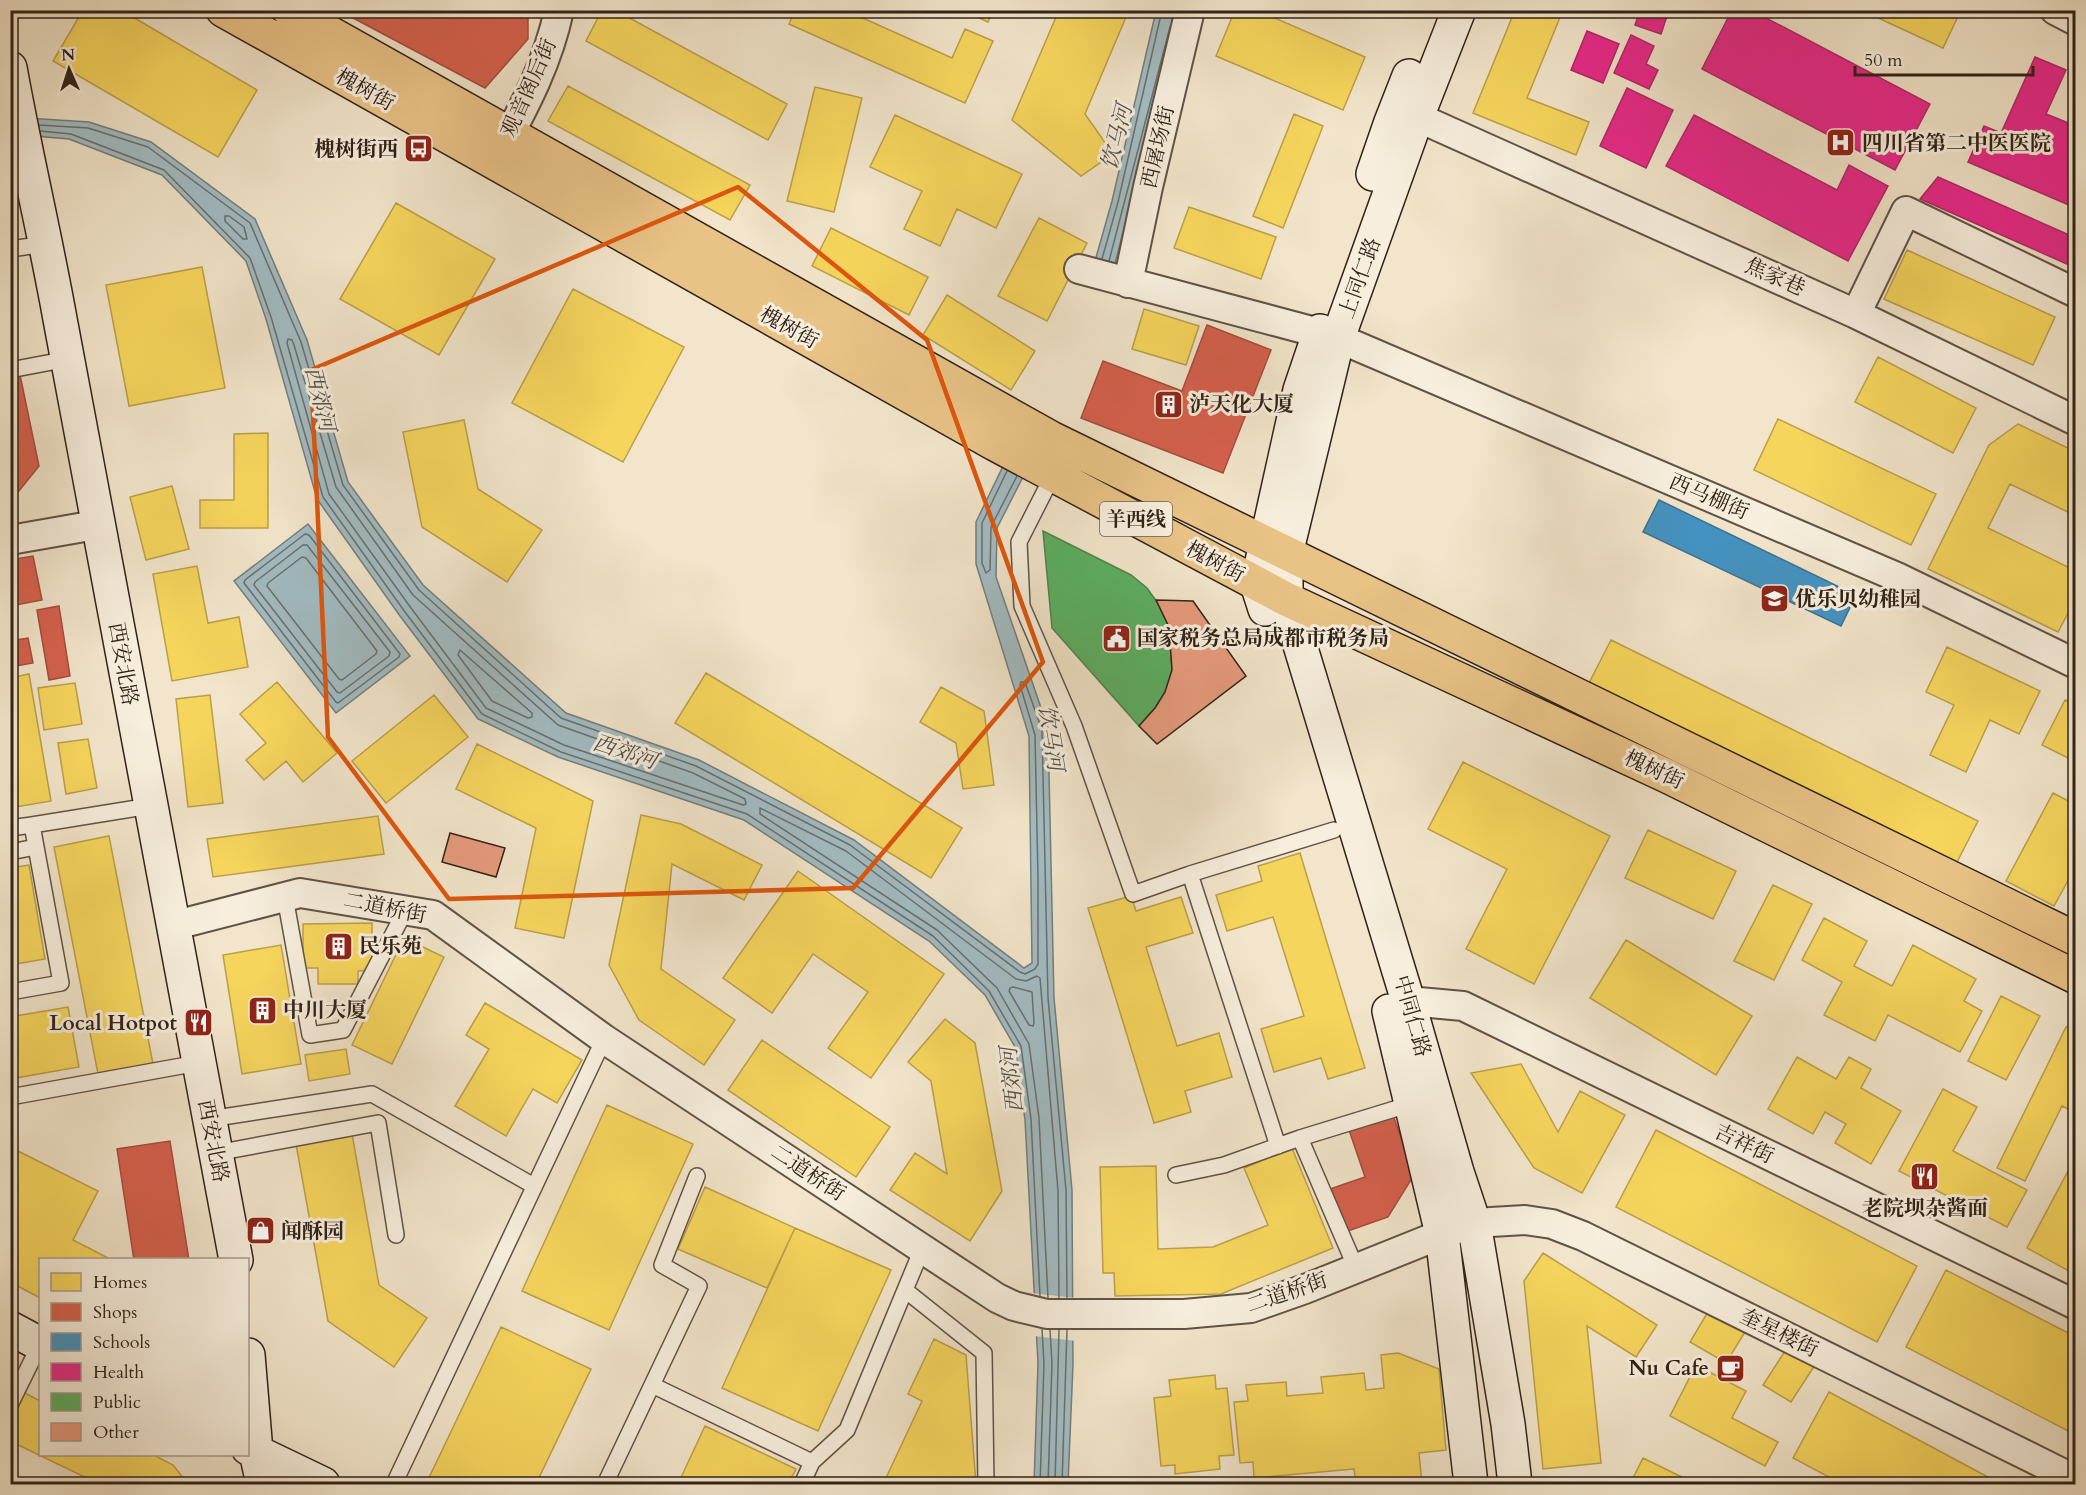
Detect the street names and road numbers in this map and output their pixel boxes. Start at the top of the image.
street label: 观音阁后街 [494,34,564,142]
street label: 槐树街 [330,62,400,118]
street label: 西屠场街 [1134,103,1182,191]
street label: 上同仁路 [1332,234,1388,322]
street label: 焦家巷 [1740,251,1810,303]
street label: 槐树街 [754,300,824,356]
street label: 西马棚街 [1665,467,1753,527]
road number: 羊西线 [1100,502,1172,536]
street label: 槐树街 [1180,534,1250,590]
street label: 西安北路 [101,620,145,708]
street label: 槐树街 [1619,744,1689,796]
street label: 二道桥街 [341,886,429,930]
street label: 中同仁路 [1386,972,1438,1060]
street label: 西安北路 [191,1097,235,1185]
street label: 吉祥街 [1709,1117,1779,1171]
street label: 二道桥街 [765,1138,851,1208]
street label: 二道桥街 [1243,1266,1331,1320]
street label: 奎星楼街 [1735,1302,1823,1364]

